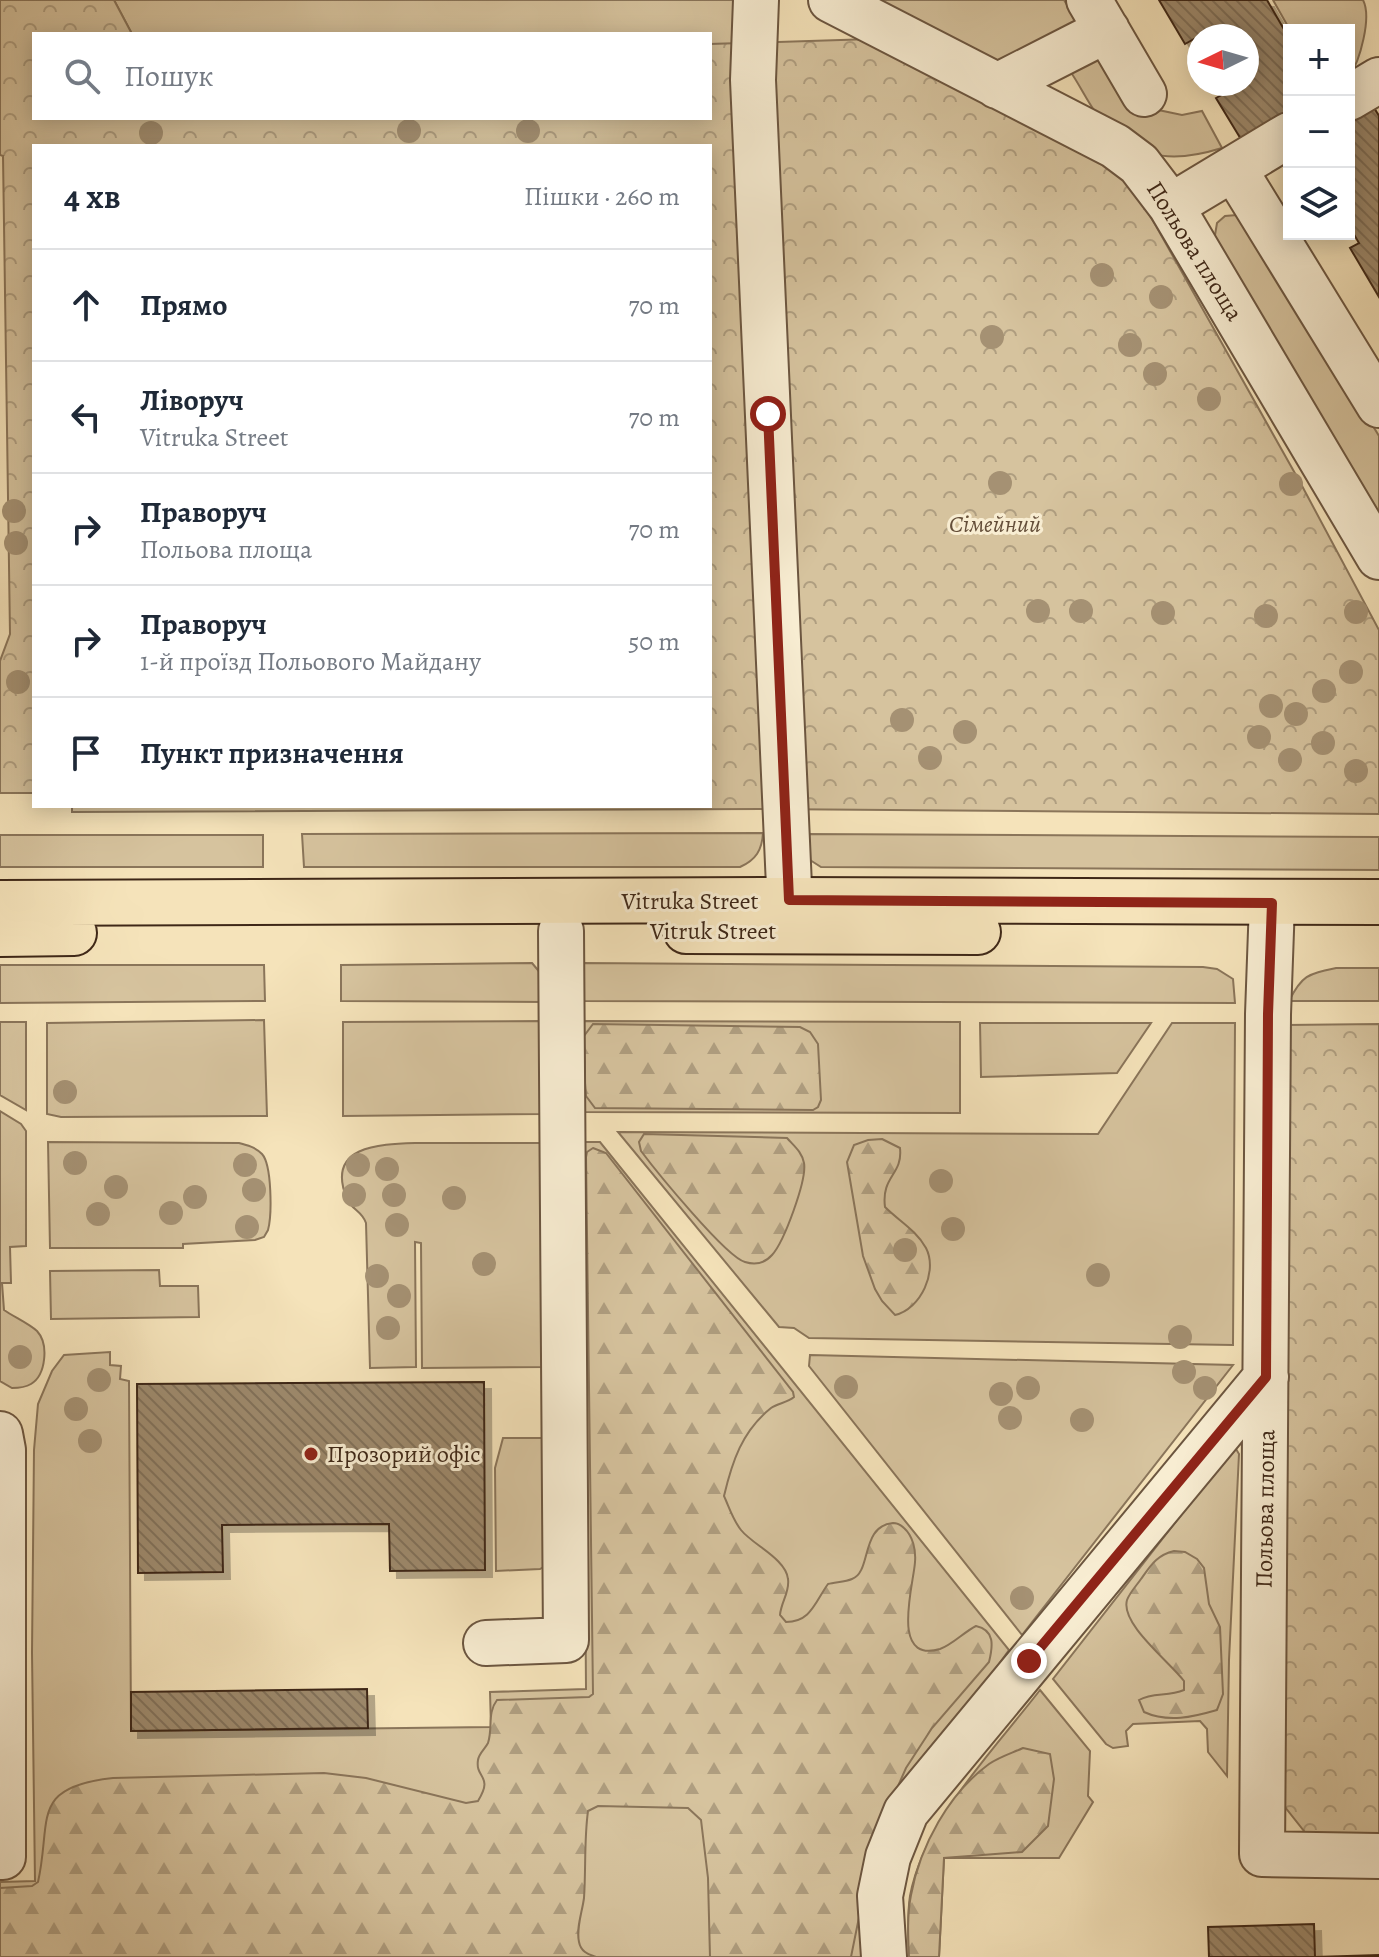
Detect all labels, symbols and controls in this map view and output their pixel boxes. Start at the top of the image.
north arrow [1187,24,1259,96]
map controls [1283,24,1355,240]
button: + [1283,24,1355,96]
search box [32,32,712,120]
icon: search [60,54,104,98]
text: Пошук [124,56,214,96]
button: − [1283,96,1355,168]
button: layers [1283,168,1355,240]
text: 4 хв [64,173,120,220]
street label: Польова площа [1139,175,1251,327]
text: Пішки · 260 m [524,179,680,214]
icon: ahead [64,283,108,327]
text: Прямо [140,285,227,325]
text: 70 m [628,288,680,323]
text: Ліворуч [140,380,244,420]
icon: left [64,395,108,439]
route start [750,396,786,432]
text: 70 m [628,400,680,435]
text: Vitruka Street [140,420,288,455]
text: Праворуч [140,492,267,532]
icon: right [64,507,108,551]
park label: Сімейний [949,508,1041,540]
text: 70 m [628,512,680,547]
text: Польова площа [140,532,312,567]
text: Праворуч [140,604,267,644]
icon: right [64,619,108,663]
text: 50 m [628,624,680,659]
text: 1-й проїзд Польового Майдану [140,644,481,679]
icon: arrive [64,731,108,775]
text: Пункт призначення [140,733,404,773]
street label: Vitruka Street [621,885,759,917]
street label: Vitruk Street [649,915,776,947]
street label: Польова площа [1248,1429,1282,1589]
place label: Прозорий офіс [327,1438,481,1470]
marker: Прозорий офіс [302,1445,320,1463]
route end [1011,1643,1047,1679]

